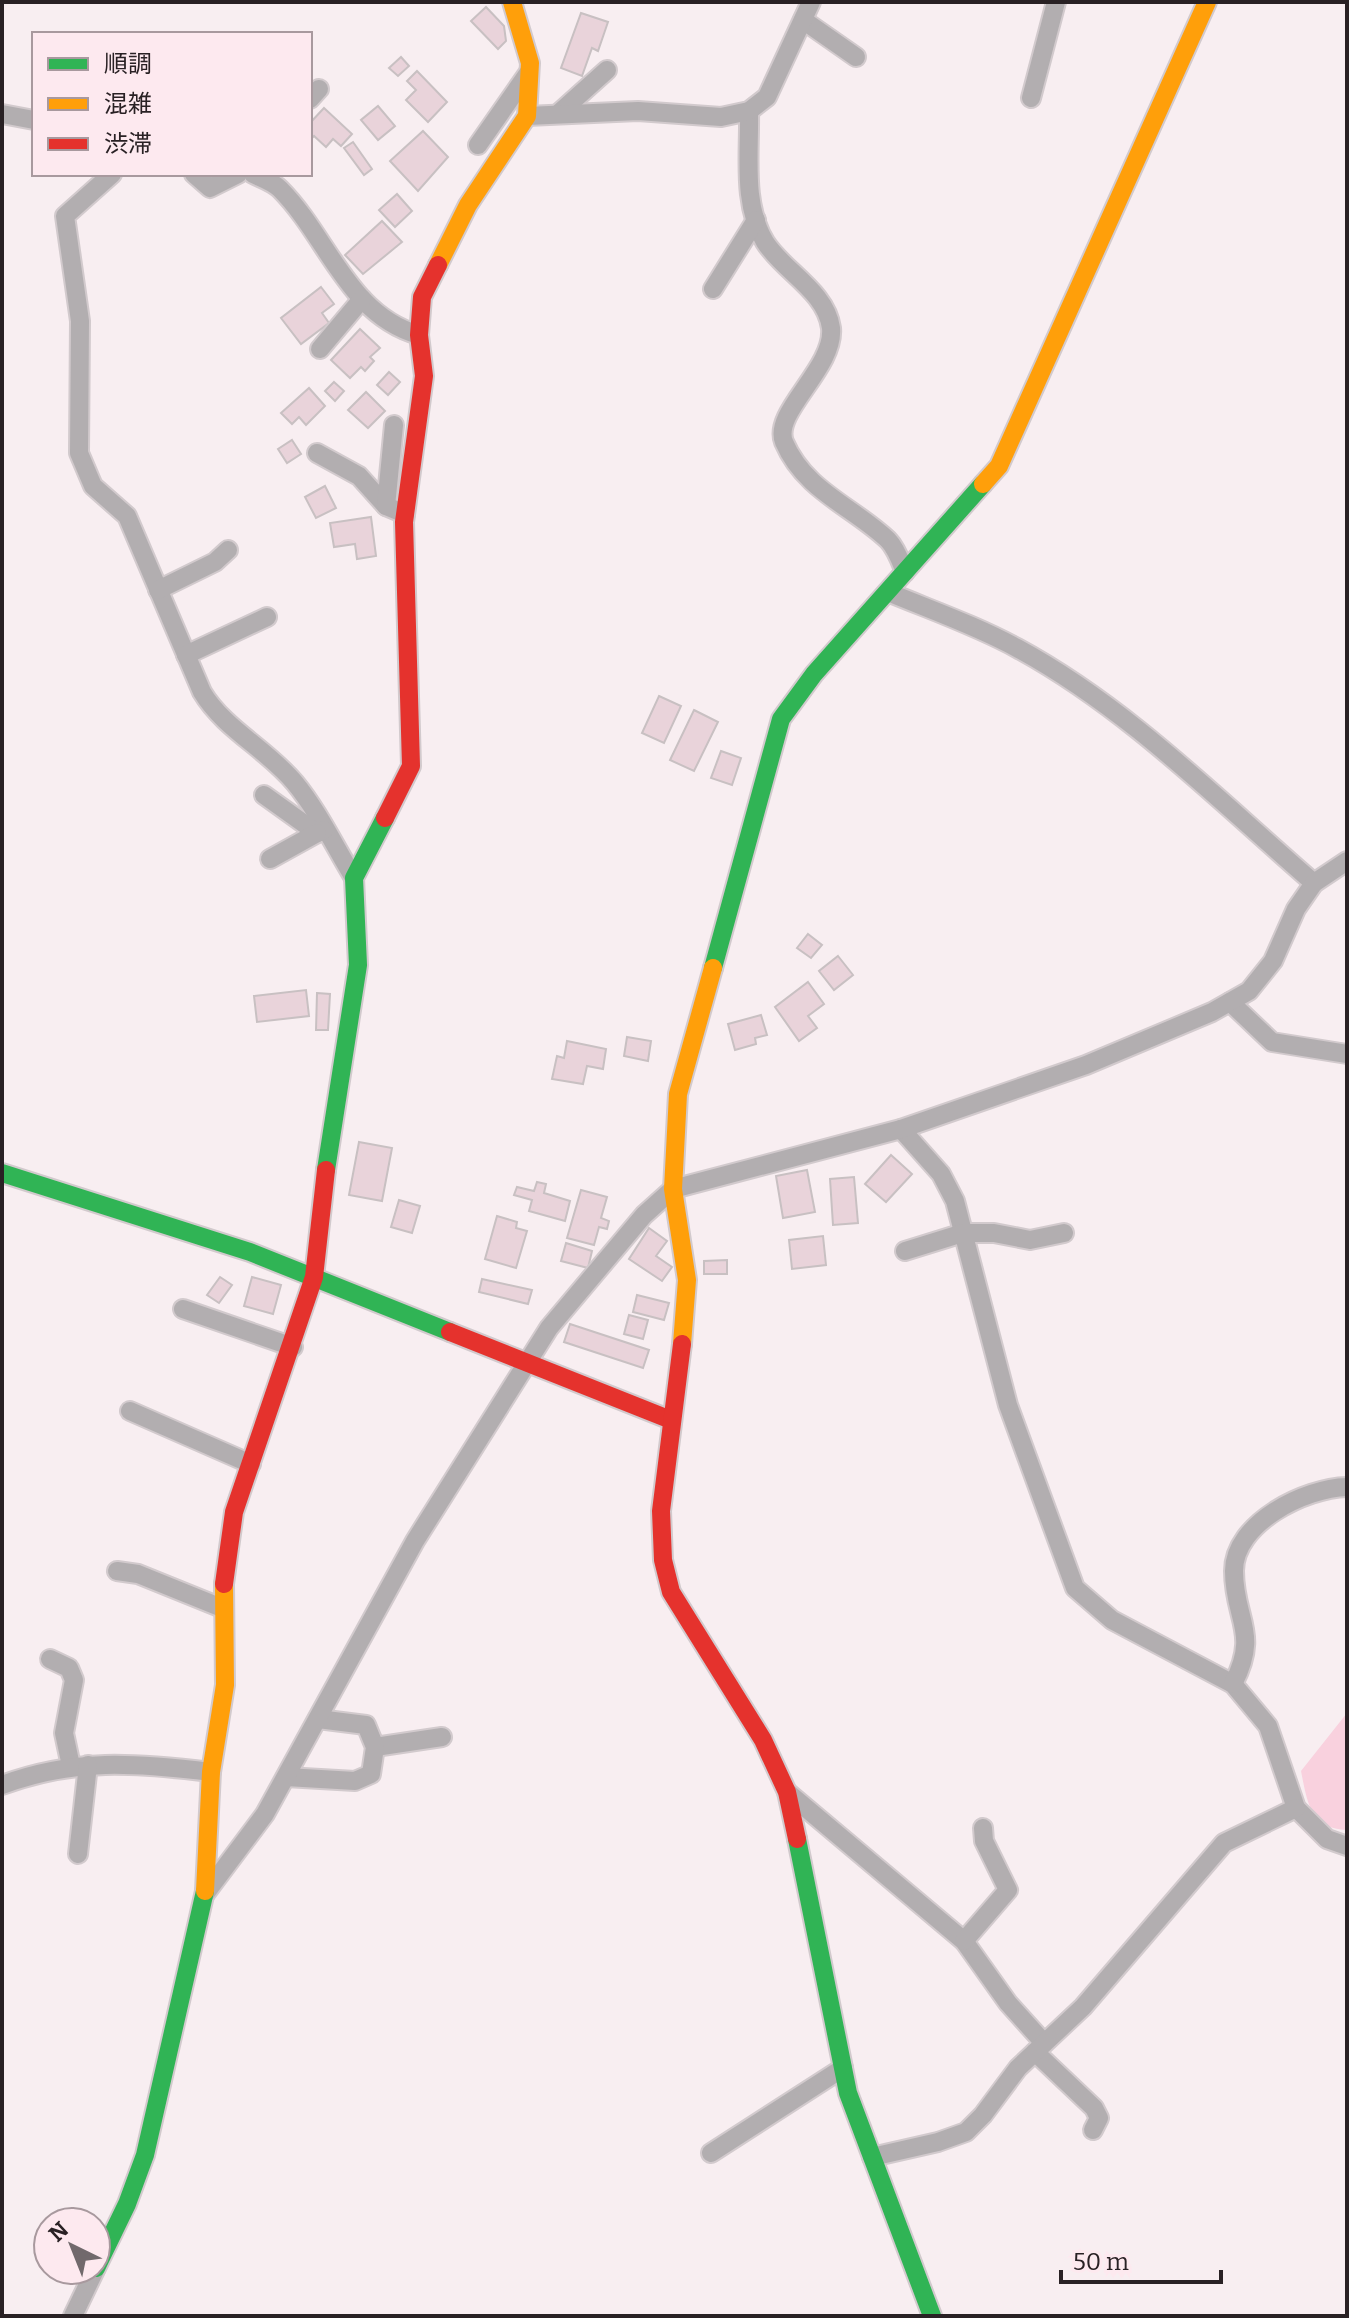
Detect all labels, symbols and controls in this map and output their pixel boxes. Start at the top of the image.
legend [32,32,312,176]
text: 順調 [104,50,152,78]
text: 混雑 [104,90,152,118]
text: 渋滞 [104,130,152,158]
north arrow [32,2206,112,2286]
text: N [43,2216,74,2247]
scale bar [1061,2234,1221,2284]
text: 50 m [1073,2248,1129,2276]

